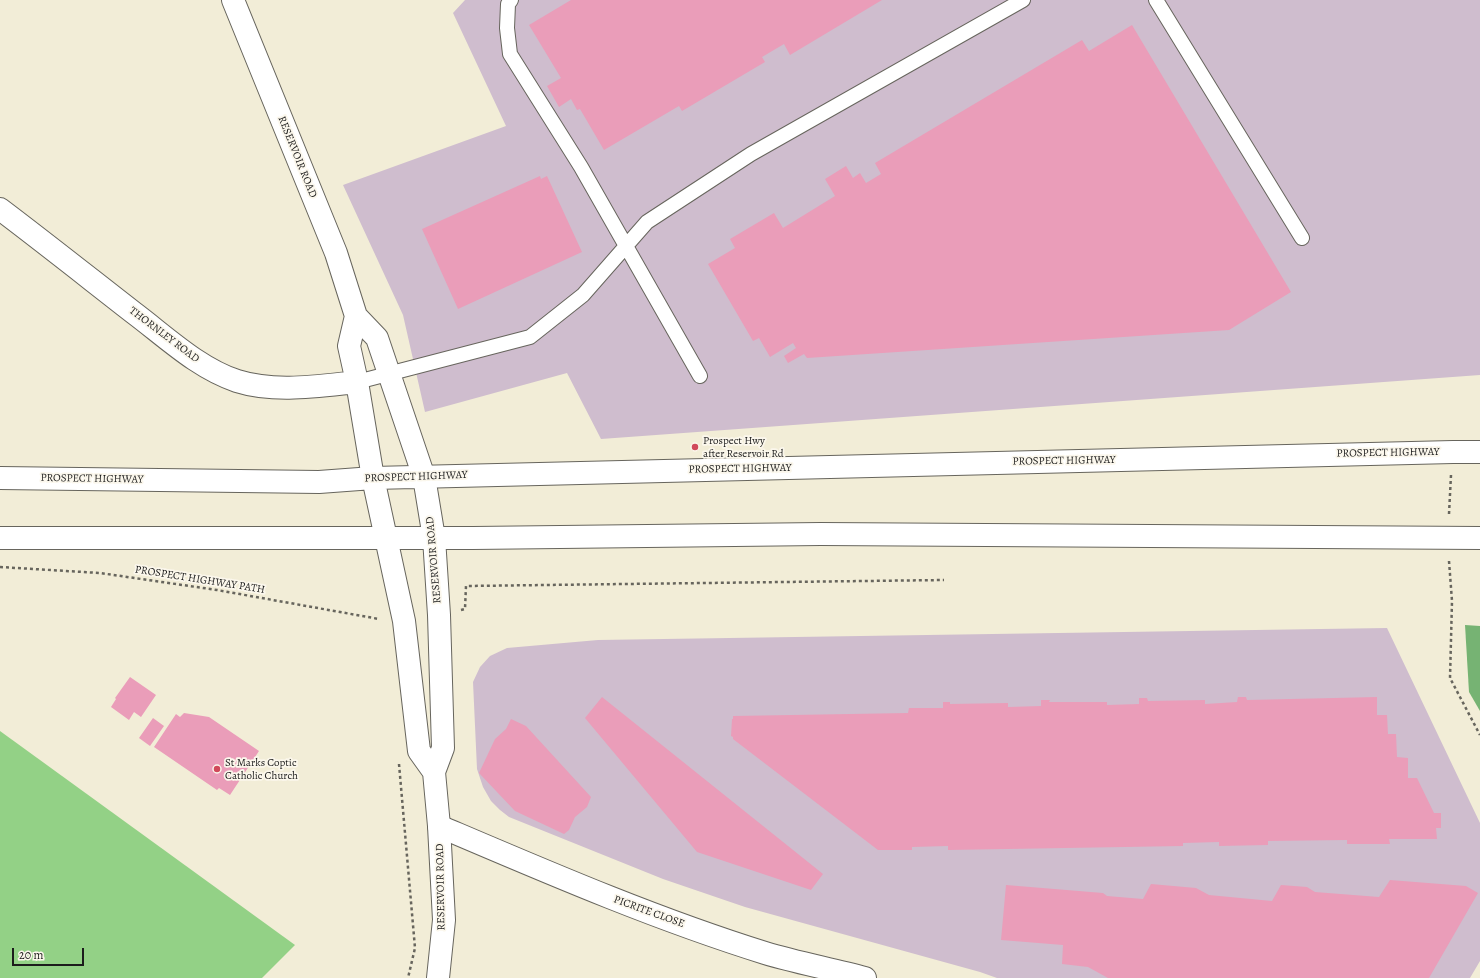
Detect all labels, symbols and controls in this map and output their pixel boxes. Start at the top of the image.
street label: RESERVOIR ROAD [275,114,319,200]
street label: THORNLEY ROAD [126,304,202,366]
place label: Prospect Hwy after Reservoir Rd [703,434,784,460]
marker: Prospect Hwy after Reservoir Rd [690,442,700,452]
street label: PROSPECT HIGHWAY [1336,446,1440,460]
street label: PROSPECT HIGHWAY [1012,454,1116,468]
street label: PROSPECT HIGHWAY [688,462,792,476]
street label: PROSPECT HIGHWAY [364,469,468,485]
street label: PROSPECT HIGHWAY [40,472,144,486]
street label: RESERVOIR ROAD [424,516,444,604]
street label: PROSPECT HIGHWAY PATH [134,563,266,597]
place label: St Marks Coptic Catholic Church [225,756,298,782]
marker: St Marks Coptic Catholic Church [212,764,222,774]
street label: RESERVOIR ROAD [434,843,448,931]
street label: PICRITE CLOSE [612,893,686,931]
scale bar [14,940,86,966]
text: 20 m [19,947,43,963]

